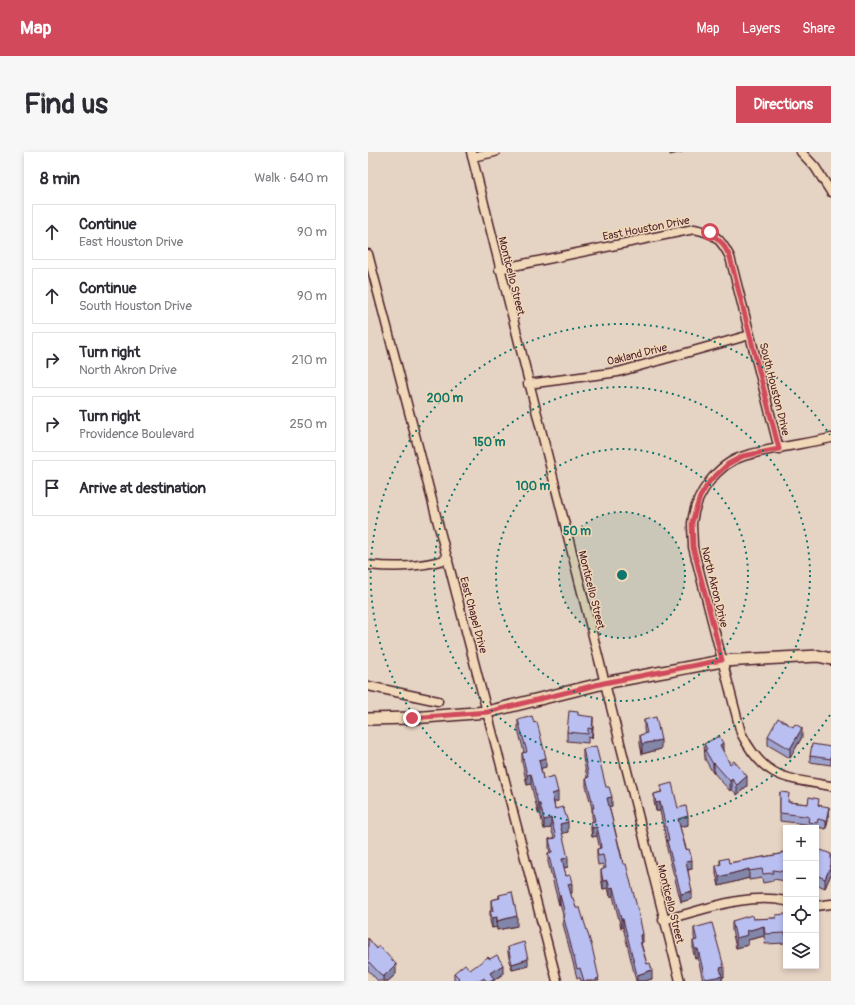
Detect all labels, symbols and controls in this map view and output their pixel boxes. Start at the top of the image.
text: Map [20,16,51,40]
text: Map [697,20,720,37]
text: Layers [742,20,780,37]
text: Share [802,20,835,37]
button: Directions [736,86,831,123]
text: Find us [24,87,108,122]
text: 8 min [40,168,80,189]
text: Walk · 640 m [254,170,328,186]
street label: East Houston Drive [602,214,691,243]
text: Continue [79,215,137,234]
icon: ahead [41,221,63,243]
route start [701,223,719,241]
text: 90 m [297,224,327,240]
text: East Houston Drive [79,234,183,250]
street label: Monticello Street [495,235,528,317]
text: Continue [79,279,137,298]
icon: ahead [41,285,63,307]
text: 90 m [297,288,327,304]
text: South Houston Drive [79,298,192,314]
street label: Oakland Drive [606,341,669,368]
street label: South Houston Drive [757,341,793,438]
text: Turn right [79,343,140,362]
icon: right [41,349,63,371]
text: 210 m [291,352,327,368]
text: North Akron Drive [79,362,177,378]
text: 200 m [427,391,464,406]
text: Turn right [79,407,140,426]
icon: right [41,413,63,435]
text: 250 m [289,416,327,432]
text: Providence Boulevard [79,426,194,442]
text: 150 m [473,435,506,450]
icon: arrive [41,477,63,499]
text: Arrive at destination [79,479,206,498]
text: 100 m [516,479,551,494]
text: 50 m [563,524,591,539]
street label: North Akron Drive [698,545,731,629]
street label: Monticello Street [575,549,608,631]
centre of rings [615,568,629,582]
street label: East Chapel Drive [457,575,490,655]
route end [403,709,421,727]
map controls [783,825,819,969]
button: + [783,825,819,861]
button: − [783,861,819,897]
street label: Monticello Street [654,863,687,945]
button: locate [783,897,819,933]
button: layers [783,933,819,969]

